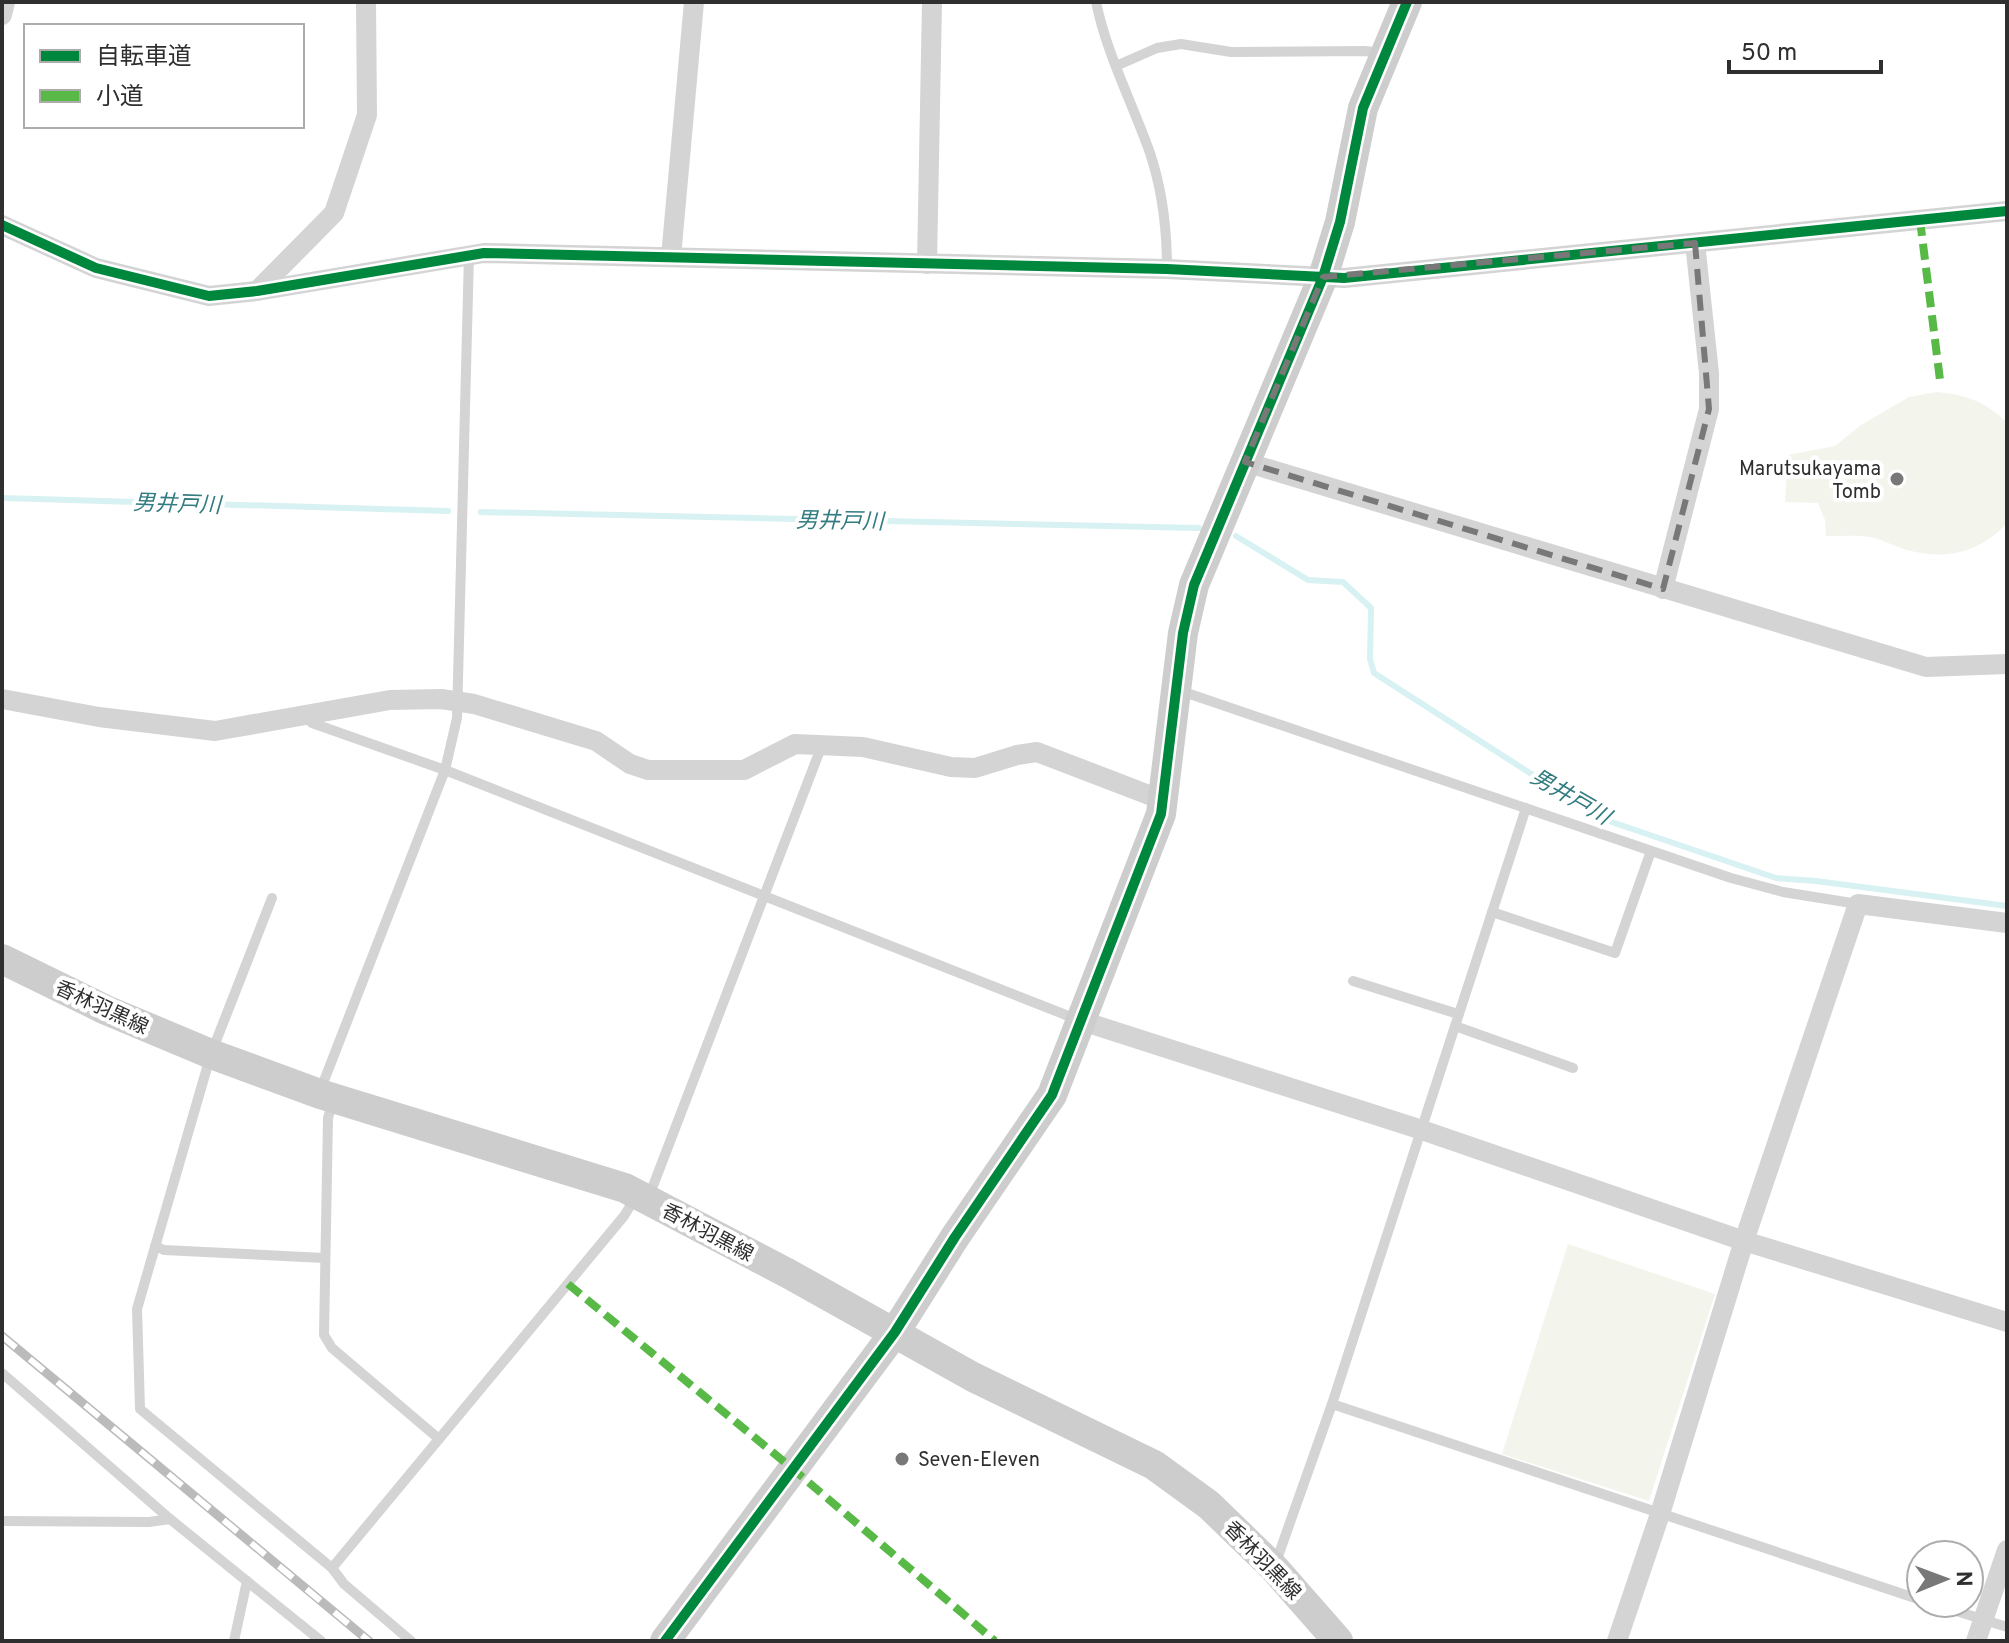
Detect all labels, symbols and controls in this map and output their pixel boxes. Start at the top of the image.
legend [24,24,304,128]
scale bar [1729,24,1881,74]
text: 50 m [1741,39,1797,69]
text: 自転車道 [96,43,192,73]
text: 小道 [96,83,144,113]
place label: Marutsukayama Tomb [1739,457,1881,506]
marker: Marutsukayama Tomb [1888,470,1906,488]
water label: 男井戸川 [132,490,223,521]
water label: 男井戸川 [796,508,886,537]
water label: 男井戸川 [1525,764,1616,833]
street label: 香林羽黒線 [50,976,152,1042]
street label: 香林羽黒線 [657,1199,757,1269]
place label: Seven-Eleven [918,1448,1040,1474]
marker: Seven-Eleven [893,1450,911,1468]
street label: 香林羽黒線 [1217,1516,1306,1606]
north arrow [1905,1539,1985,1619]
text: N [1949,1571,1976,1587]

